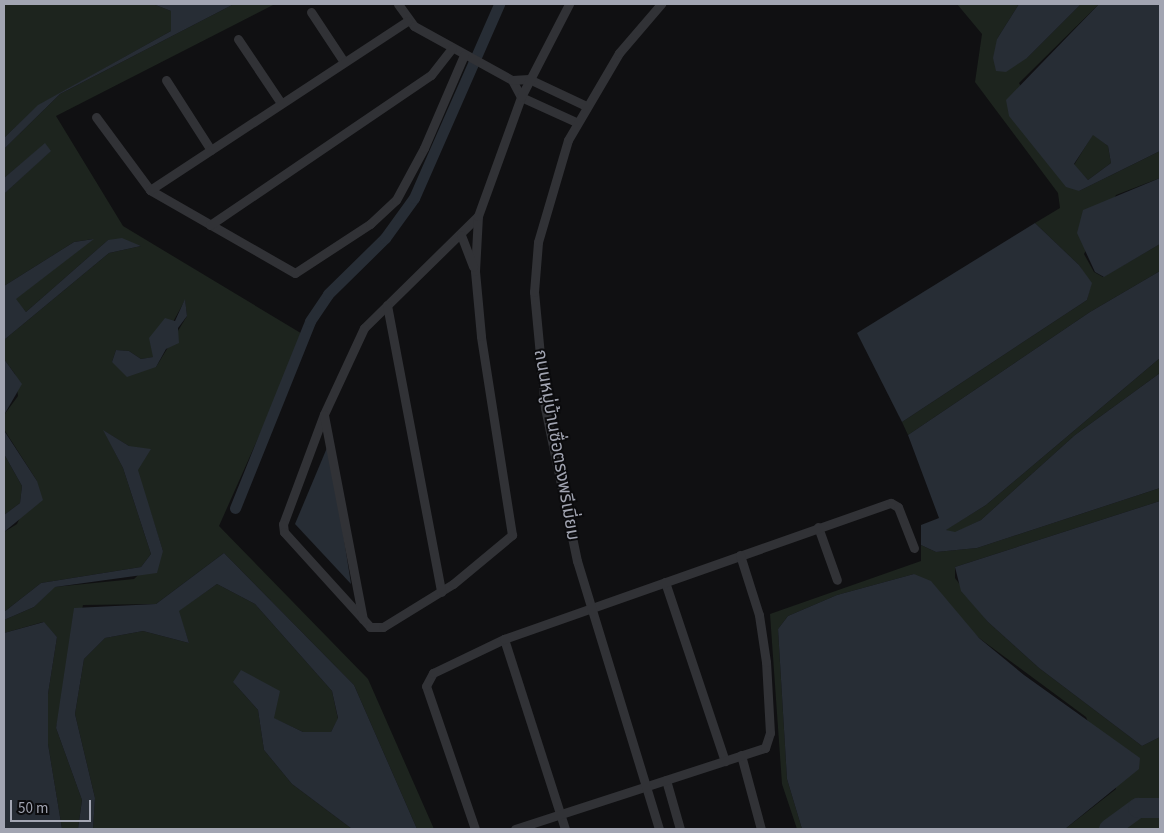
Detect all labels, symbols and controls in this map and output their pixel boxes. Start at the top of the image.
street label: ถนนหมู่บ้านซื่อตรงพรีเมี่ยม [529,348,583,542]
scale bar [12,790,94,822]
text: 50 m [18,798,48,819]

